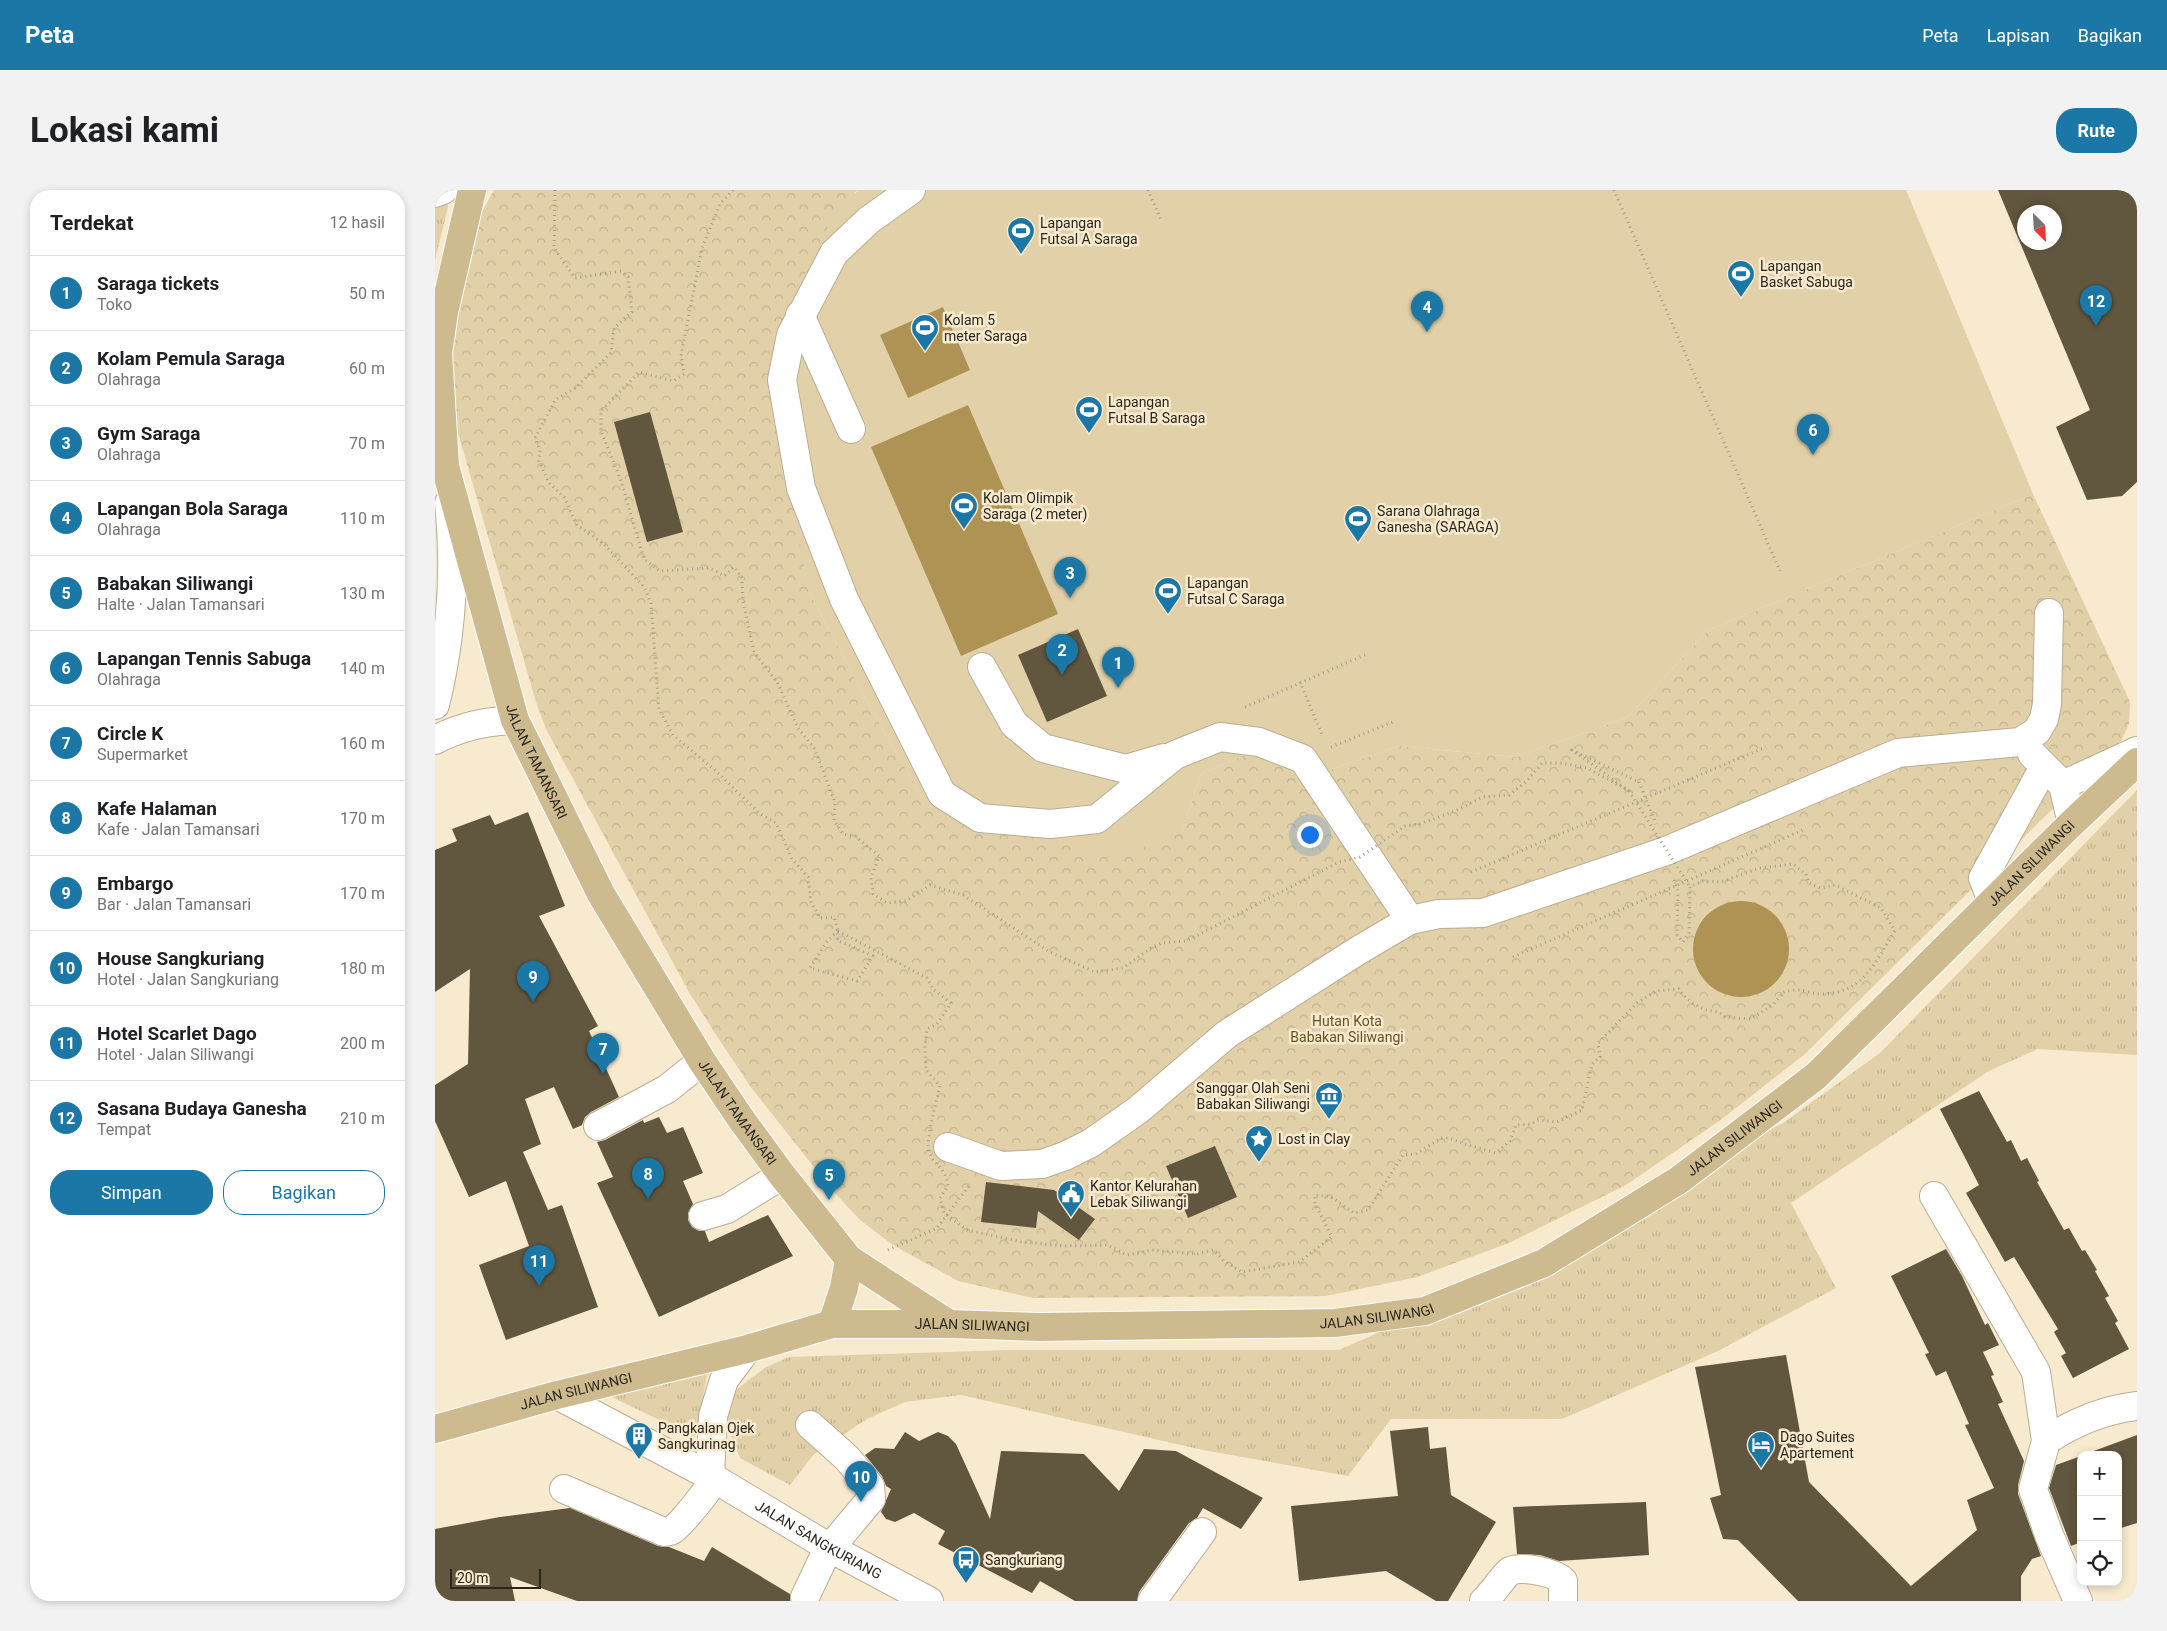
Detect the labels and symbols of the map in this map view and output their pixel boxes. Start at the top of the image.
north arrow [2017,205,2062,250]
place label: Lapangan Futsal A Saraga [1040,215,1138,247]
sports icon: Lapangan Futsal A Saraga [1006,216,1036,255]
place label: Lapangan Basket Sabuga [1760,258,1853,290]
sports icon: Lapangan Basket Sabuga [1726,259,1756,298]
pin: 12 [2080,285,2112,326]
pin: 4 [1411,291,1443,332]
place label: Kolam 5 meter Saraga [944,312,1027,344]
sports icon: Kolam 5 meter Saraga [910,313,940,352]
place label: Lapangan Futsal B Saraga [1108,394,1205,426]
sports icon: Lapangan Futsal B Saraga [1074,395,1104,434]
pin: 6 [1797,414,1829,455]
place label: Kolam Olimpik Saraga (2 meter) [983,490,1087,523]
sports icon: Kolam Olimpik Saraga (2 meter) [949,491,979,530]
place label: Sarana Olahraga Ganesha (SARAGA) [1377,503,1499,536]
sports icon: Sarana Olahraga Ganesha (SARAGA) [1343,504,1373,543]
pin: 3 [1054,557,1086,598]
place label: Lapangan Futsal C Saraga [1187,575,1285,607]
sports icon: Lapangan Futsal C Saraga [1153,576,1183,615]
pin: 2 [1046,634,1078,675]
pin: 1 [1102,647,1134,688]
street label: JALAN TAMANSARI [503,703,571,821]
street label: JALAN SILIWANGI [1985,817,2078,909]
your location [1297,822,1323,848]
pin: 9 [517,961,549,1002]
park label: Hutan Kota Babakan Siliwangi [1290,1013,1404,1045]
pin: 7 [587,1033,619,1074]
street label: JALAN TAMANSARI [695,1056,780,1168]
place label: Sanggar Olah Seni Babakan Siliwangi [1196,1080,1310,1112]
museum icon: Sanggar Olah Seni Babakan Siliwangi [1314,1081,1344,1120]
street label: JALAN SILIWANGI [1684,1097,1785,1179]
place icon: Lost in Clay [1244,1124,1274,1163]
place label: Lost in Clay [1278,1131,1350,1147]
pin: 8 [632,1158,664,1199]
pin: 5 [813,1159,845,1200]
place label: Kantor Kelurahan Lebak Siliwangi [1090,1178,1197,1210]
public building icon: Kantor Kelurahan Lebak Siliwangi [1056,1179,1086,1218]
pin: 11 [523,1245,555,1286]
street label: JALAN SILIWANGI [1320,1300,1436,1331]
street label: JALAN SILIWANGI [915,1316,1030,1335]
street label: JALAN SILIWANGI [518,1369,634,1413]
place label: Pangkalan Ojek Sangkurinag [658,1420,755,1452]
building icon: Pangkalan Ojek Sangkurinag [624,1421,654,1460]
place label: Dago Suites Apartement [1780,1429,1855,1461]
hotel icon: Dago Suites Apartement [1746,1430,1776,1469]
pin: 10 [845,1461,877,1502]
street label: JALAN SANGKURIANG [752,1497,884,1582]
bus stop icon: Sangkuriang [951,1545,981,1584]
place label: Sangkuriang [985,1552,1063,1568]
scale bar [450,1566,541,1589]

